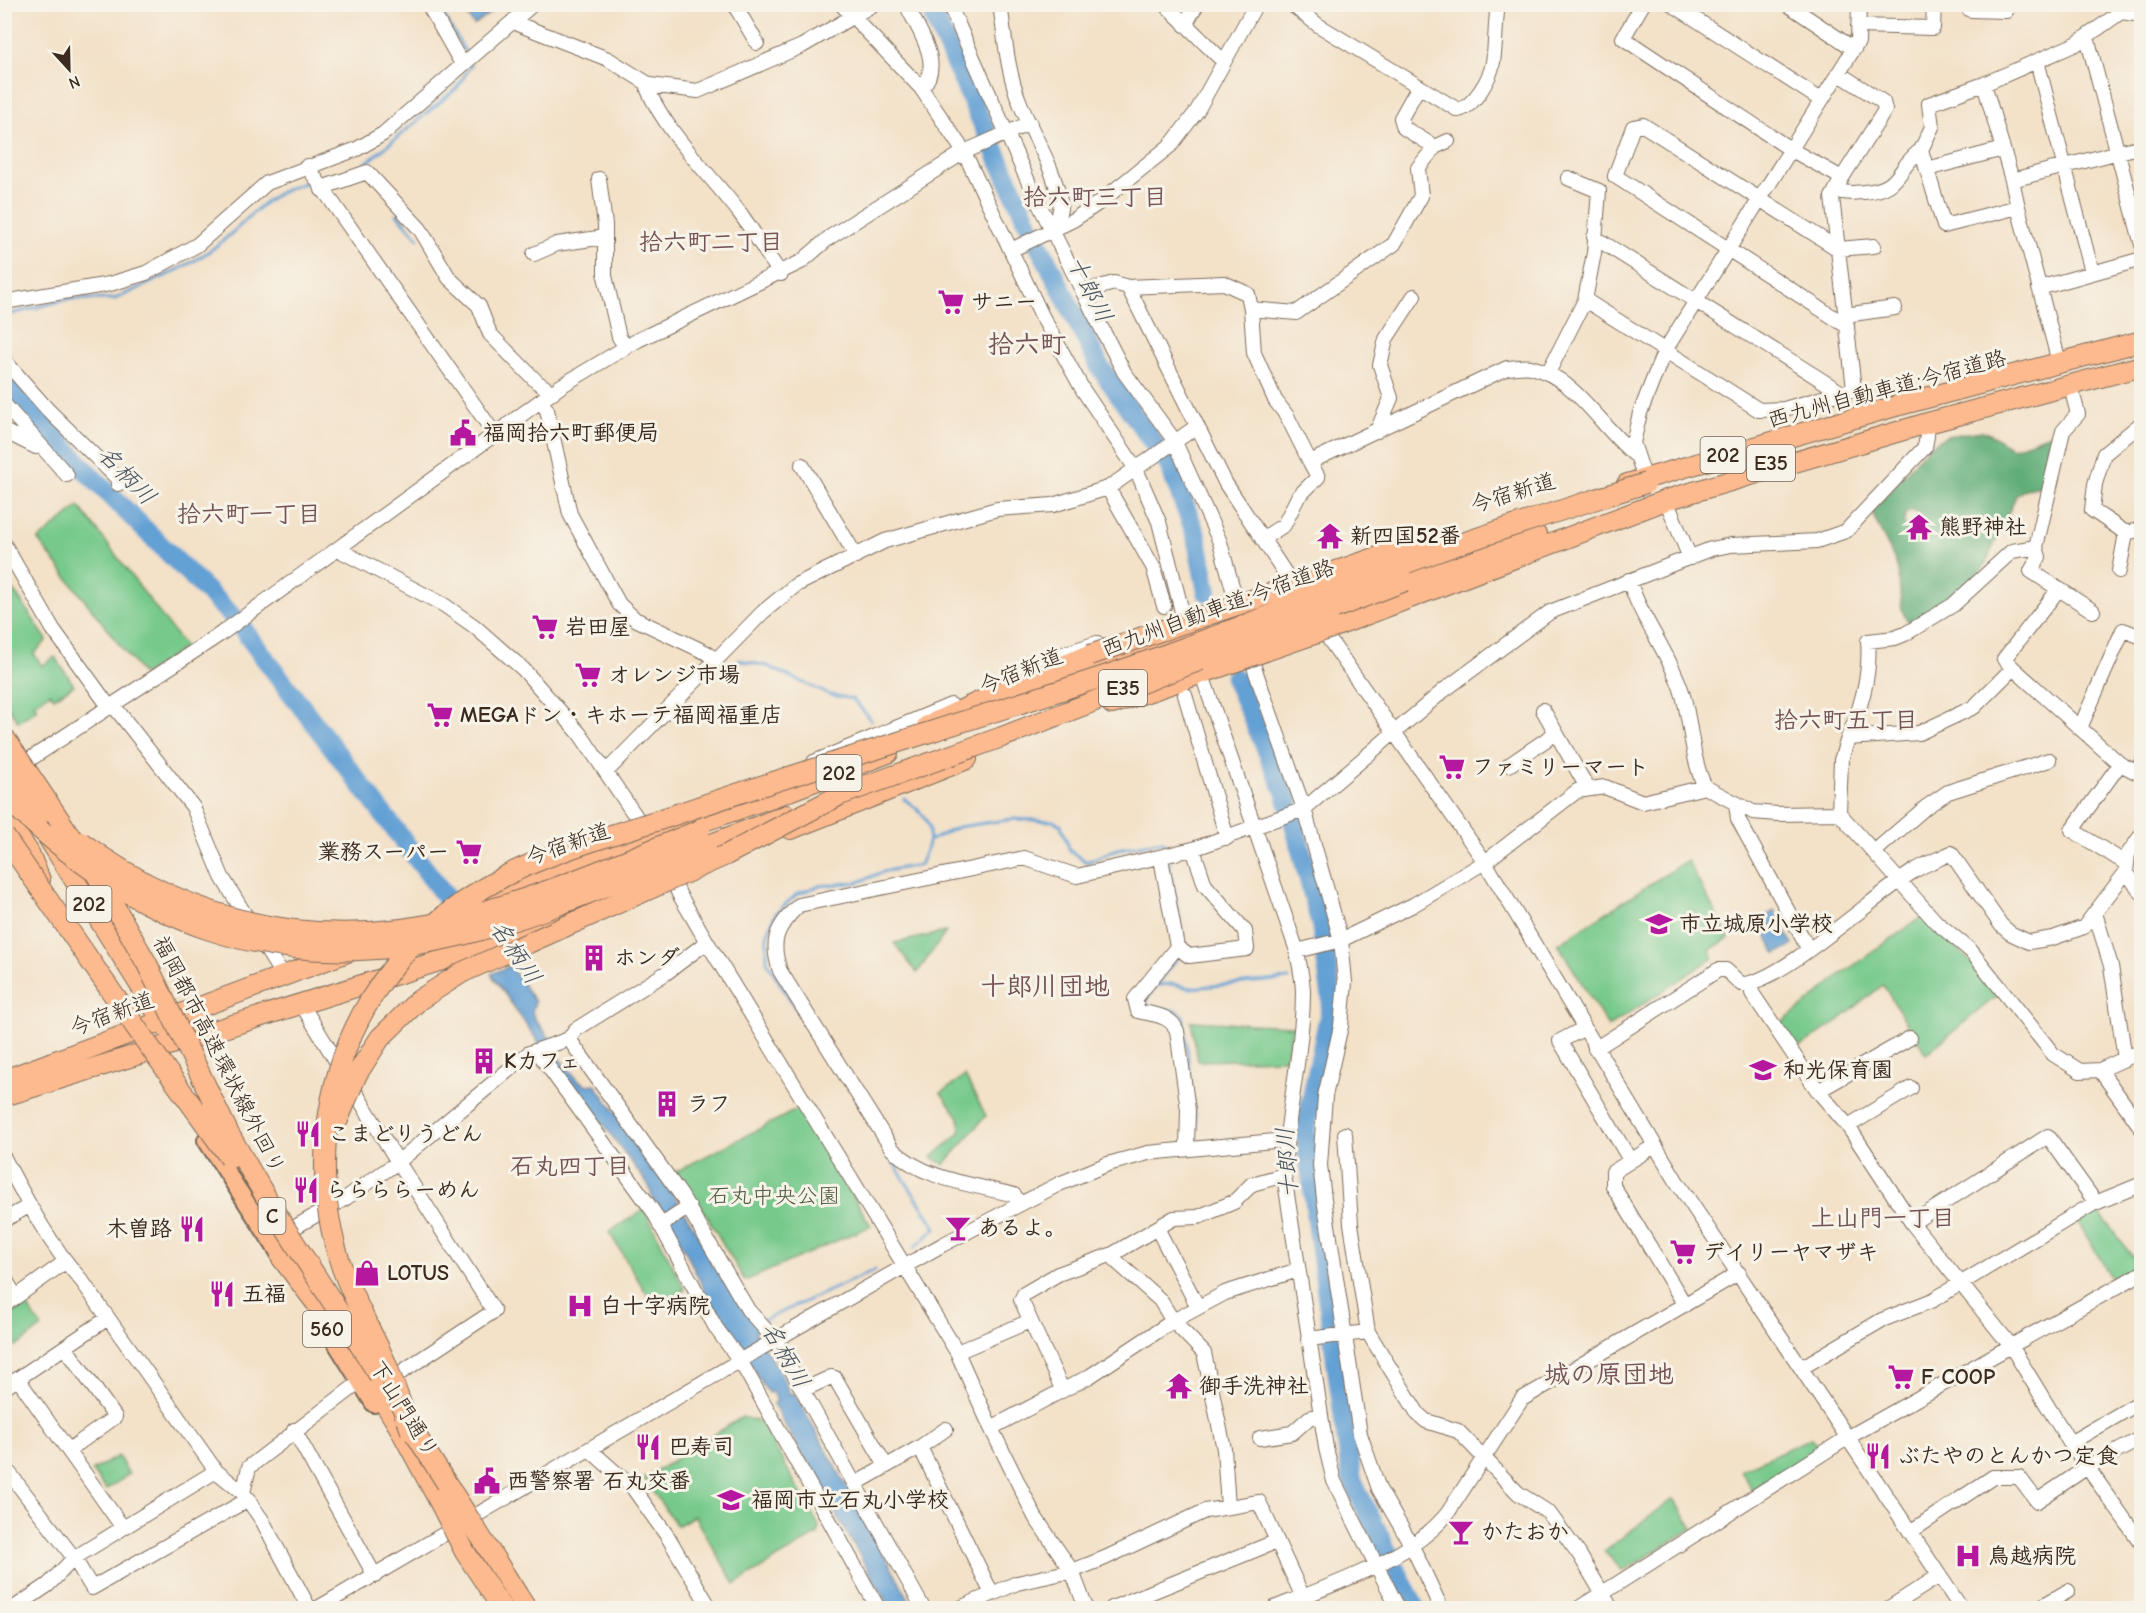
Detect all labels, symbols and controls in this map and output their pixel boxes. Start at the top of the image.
north arrow [39,39,99,99]
text: N [66,72,82,92]
district label: 拾六町三丁目 [1023,183,1167,211]
district label: 拾六町二丁目 [639,228,783,256]
water label: 十郎川 [1061,251,1119,327]
supermarket icon: サニー [936,287,966,317]
place label: サニー [971,289,1037,315]
district label: 拾六町 [988,330,1066,360]
street label: 西九州自動車道;今宿道路 [1765,345,2009,433]
public building icon: 福岡拾六町郵便局 [448,418,478,448]
place label: 福岡拾六町郵便局 [483,420,659,446]
road number: 202 [1700,437,1746,473]
water label: 名柄川 [92,439,162,511]
road number: E35 [1747,445,1795,481]
street label: 今宿新道 [1467,468,1559,518]
district label: 拾六町一丁目 [177,500,321,528]
temple icon: 熊野神社 [1904,512,1934,542]
place label: 熊野神社 [1939,514,2027,540]
temple icon: 新四国52番 [1315,521,1345,551]
place label: 新四国52番 [1350,523,1461,549]
street label: 西九州自動車道;今宿道路 [1098,554,1338,662]
supermarket icon: 岩田屋 [530,612,560,642]
place label: 岩田屋 [565,614,631,640]
street label: 今宿新道 [975,642,1067,700]
supermarket icon: オレンジ市場 [573,660,603,690]
place label: オレンジ市場 [608,662,740,688]
road number: E35 [1099,670,1147,706]
supermarket icon: MEGAドン・キホーテ福岡福重店 [425,700,455,730]
place label: MEGAドン・キホーテ福岡福重店 [460,702,782,728]
district label: 拾六町五丁目 [1774,706,1918,734]
supermarket icon: ファミリーマート [1437,752,1467,782]
place label: ファミリーマート [1472,754,1649,780]
road number: 202 [816,755,862,791]
street label: 今宿新道 [522,817,614,871]
supermarket icon: 業務スーパー [454,837,484,867]
place label: 業務スーパー [318,839,449,865]
road number: 202 [66,886,112,922]
school or university icon: 市立城原小学校 [1644,909,1674,939]
place label: 市立城原小学校 [1679,911,1833,937]
water label: 名柄川 [484,914,548,990]
street label: 福岡都市高速環状線外回り [147,931,291,1179]
building icon: ホンダ [579,943,609,973]
place label: ホンダ [614,945,680,971]
district label: 十郎川団地 [980,972,1110,1002]
street label: 今宿新道 [66,987,158,1041]
building icon: Kカフェ [469,1046,499,1076]
place label: Kカフェ [504,1048,581,1074]
school or university icon: 和光保育園 [1748,1055,1778,1085]
place label: 和光保育園 [1783,1057,1893,1083]
building icon: ラフ [652,1089,682,1119]
place label: ラフ [687,1091,731,1117]
restaurant icon: こまどりうどん [293,1119,323,1149]
place label: こまどりうどん [328,1121,483,1147]
water label: 十郎川 [1271,1126,1303,1200]
district label: 石丸四丁目 [510,1152,630,1180]
restaurant icon: ららららーめん [291,1175,321,1205]
place label: ららららーめん [326,1177,480,1203]
park label: 石丸中央公園 [708,1183,840,1209]
road number: C [258,1198,286,1234]
district label: 上山門一丁目 [1811,1204,1955,1232]
bar icon: あるよ。 [943,1213,973,1243]
restaurant icon: 木曽路 [177,1214,207,1244]
place label: あるよ。 [978,1215,1066,1241]
place label: 木曽路 [106,1216,172,1242]
supermarket icon: デイリーヤマザキ [1668,1237,1698,1267]
place label: デイリーヤマザキ [1703,1239,1879,1265]
shop icon: LOTUS [352,1258,382,1288]
place label: LOTUS [387,1260,449,1286]
restaurant icon: 五福 [207,1279,237,1309]
place label: 五福 [242,1281,286,1307]
hospital icon: 白十字病院 [565,1291,595,1321]
place label: 白十字病院 [600,1293,710,1319]
road number: 560 [303,1311,351,1347]
water label: 名柄川 [756,1317,816,1393]
street label: 下山門通り [364,1355,444,1463]
district label: 城の原団地 [1544,1360,1674,1390]
supermarket icon: F COOP [1886,1362,1916,1392]
place label: F COOP [1921,1364,1995,1390]
temple icon: 御手洗神社 [1164,1371,1194,1401]
place label: 御手洗神社 [1199,1373,1309,1399]
restaurant icon: 巴寿司 [633,1432,663,1462]
place label: 巴寿司 [668,1434,734,1460]
restaurant icon: ぶたやのとんかつ定食 [1863,1441,1893,1471]
place label: ぶたやのとんかつ定食 [1898,1443,2118,1469]
public building icon: 西警察署 石丸交番 [472,1466,502,1496]
place label: 西警察署 石丸交番 [507,1468,691,1494]
school or university icon: 福岡市立石丸小学校 [716,1485,746,1515]
place label: 福岡市立石丸小学校 [751,1487,949,1513]
bar icon: かたおか [1446,1517,1476,1547]
place label: かたおか [1481,1519,1569,1545]
hospital icon: 鳥越病院 [1953,1541,1983,1571]
place label: 鳥越病院 [1988,1543,2076,1569]

